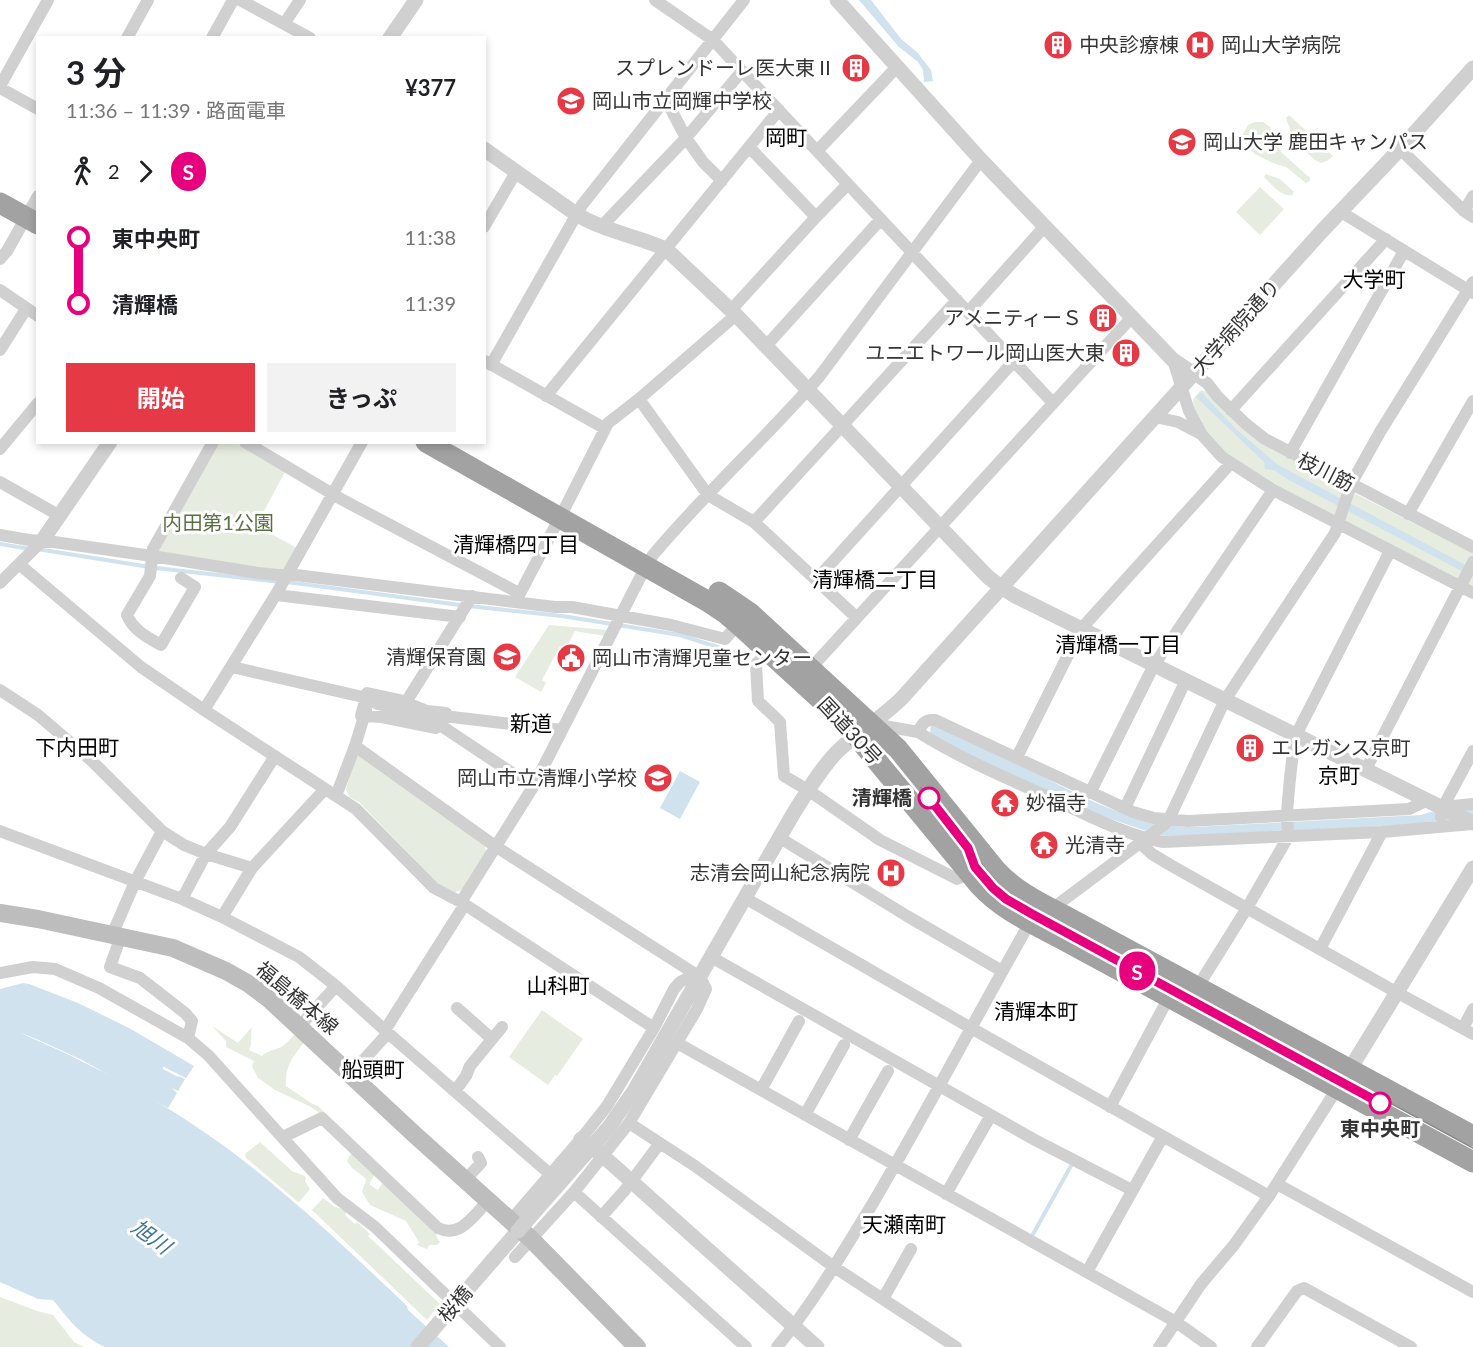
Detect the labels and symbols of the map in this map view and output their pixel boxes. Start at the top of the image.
building icon: 中央診療棟 [1042,29,1074,61]
hospital icon: 岡山大学病院 [1184,29,1216,61]
place label: 中央診療棟 [1079,32,1179,56]
place label: 岡山大学病院 [1221,32,1341,56]
building icon: スプレンドーレ医大東Ⅱ [840,52,872,84]
place label: スプレンドーレ医大東Ⅱ [615,55,835,79]
school or university icon: 岡山市立岡輝中学校 [555,85,587,117]
place label: 岡山市立岡輝中学校 [592,88,772,112]
district label: 岡町 [765,124,807,149]
school or university icon: 岡山大学 鹿田キャンパス [1166,126,1198,158]
place label: 岡山大学 鹿田キャンパス [1203,129,1428,153]
district label: 大学町 [1343,266,1406,291]
street label: 大学病院通り [1186,274,1284,379]
building icon: アメニティーＳ [1087,302,1119,334]
place label: アメニティーＳ [944,305,1082,329]
building icon: ユニエトワール岡山医大東 [1110,337,1142,369]
place label: ユニエトワール岡山医大東 [865,340,1105,364]
street label: 枝川筋 [1294,447,1359,495]
park label: 内田第1公園 [162,510,274,534]
district label: 清輝橋四丁目 [453,531,579,556]
district label: 清輝橋二丁目 [812,566,938,591]
district label: 清輝橋一丁目 [1055,631,1181,656]
school or university icon: 清輝保育園 [491,641,523,673]
public building icon: 岡山市清輝児童センター [555,642,587,674]
place label: 清輝保育園 [386,644,486,668]
place label: 岡山市清輝児童センター [592,645,812,669]
street label: 国道30号 [814,692,888,769]
district label: 新道 [510,710,552,735]
building icon: エレガンス京町 [1234,732,1266,764]
district label: 下内田町 [35,734,119,759]
place label: エレガンス京町 [1271,735,1411,759]
school or university icon: 岡山市立清輝小学校 [642,762,674,794]
district label: 京町 [1318,762,1360,787]
place label: 岡山市立清輝小学校 [457,765,637,789]
place label: 清輝橋 [852,785,912,809]
marker: 清輝橋 [918,787,940,809]
temple icon: 妙福寺 [989,787,1021,819]
place label: 妙福寺 [1026,790,1086,814]
temple icon: 光清寺 [1028,829,1060,861]
place label: 光清寺 [1065,832,1125,856]
hospital icon: 志清会岡山紀念病院 [875,857,907,889]
place label: 志清会岡山紀念病院 [690,860,870,884]
line badge: S [1118,952,1156,990]
street label: 福島橋本線 [252,956,344,1039]
district label: 山科町 [527,972,590,997]
district label: 清輝本町 [994,998,1078,1023]
district label: 船頭町 [342,1056,405,1081]
marker: 東中央町 [1369,1092,1391,1114]
place label: 東中央町 [1340,1116,1420,1140]
district label: 天瀬南町 [862,1211,946,1236]
water label: 旭川 [128,1213,178,1259]
street label: 桜橋 [432,1280,476,1326]

